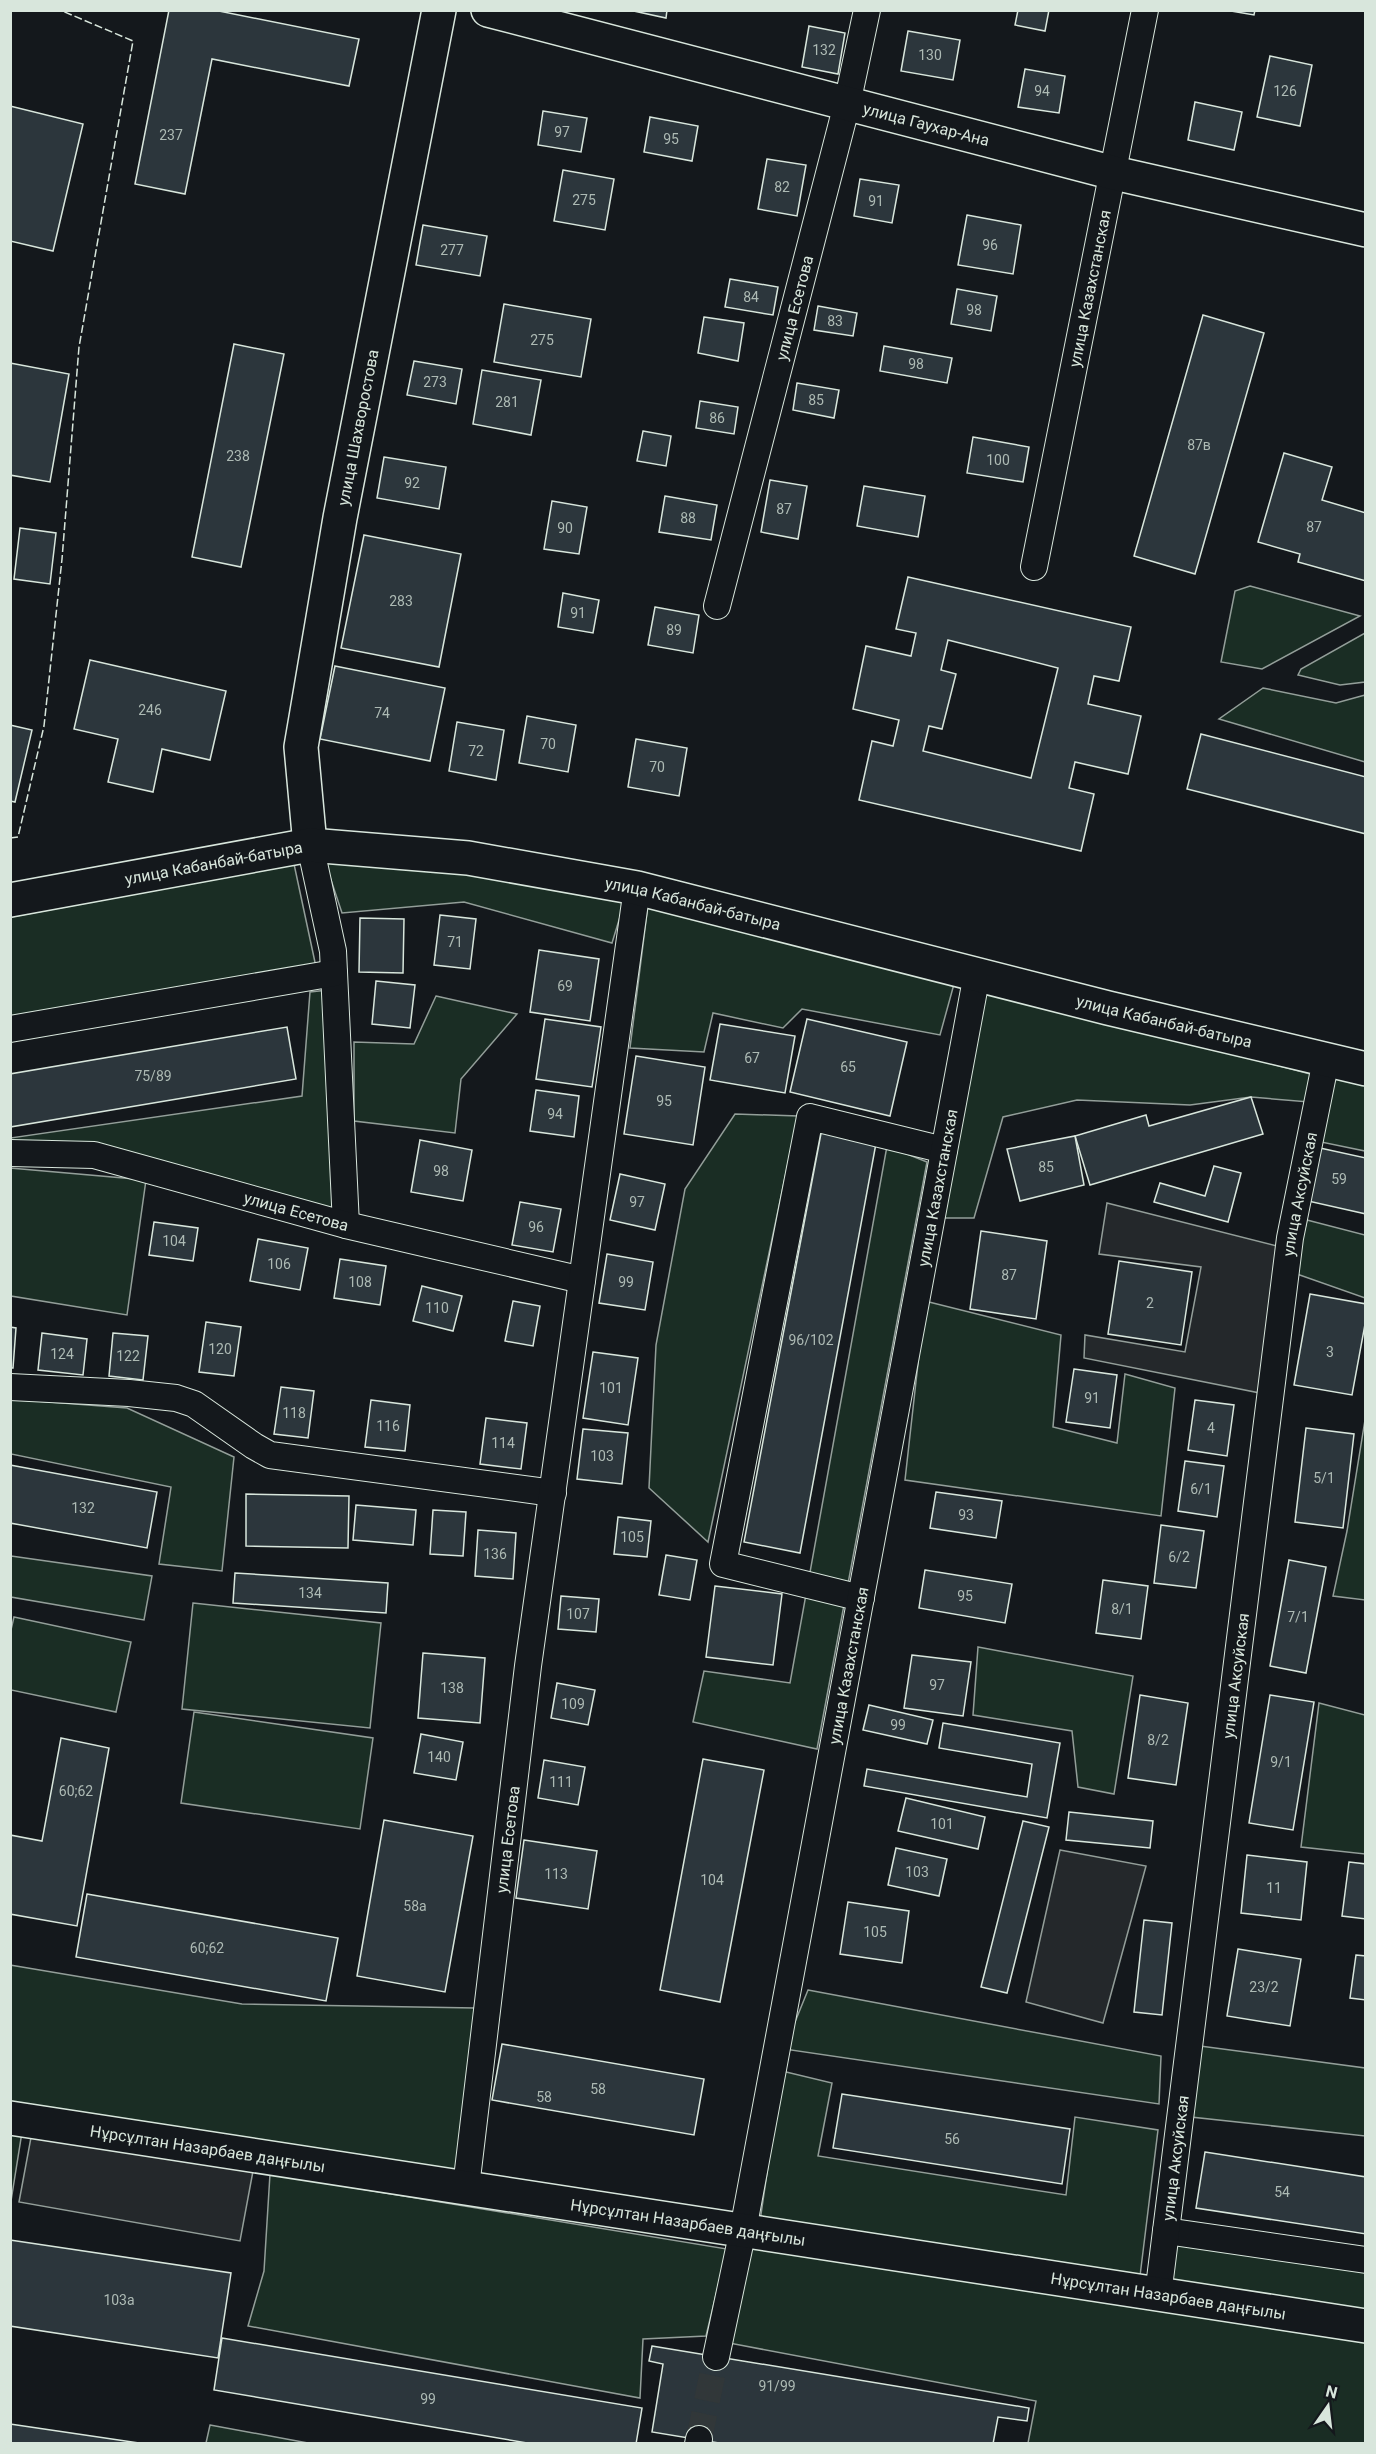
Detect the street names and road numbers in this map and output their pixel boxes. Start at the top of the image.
street label: улица Гаухар-Ана [861,99,992,150]
street label: улица Казахстанская [1065,208,1114,369]
street label: улица Есетова [771,253,817,362]
street label: улица Шахворостова [333,348,382,507]
street label: улица Кабанбай-батыра [123,837,304,888]
street label: улица Кабанбай-батыра [604,873,783,934]
street label: улица Кабанбай-батыра [1074,991,1254,1051]
street label: улица Казахстанская [913,1107,961,1268]
street label: улица Аксуйская [1278,1130,1321,1258]
street label: улица Есетова [242,1188,351,1235]
street label: улица Казахстанская [824,1585,872,1746]
street label: улица Аксуйская [1218,1612,1253,1740]
street label: улица Есетова [492,1785,523,1894]
street label: улица Аксуйская [1158,2094,1192,2222]
street label: Нұрсұлтан Назарбаев даңғылы [89,2121,327,2176]
street label: Нұрсұлтан Назарбаев даңғылы [569,2195,807,2249]
street label: Нұрсұлтан Назарбаев даңғылы [1050,2268,1287,2323]

